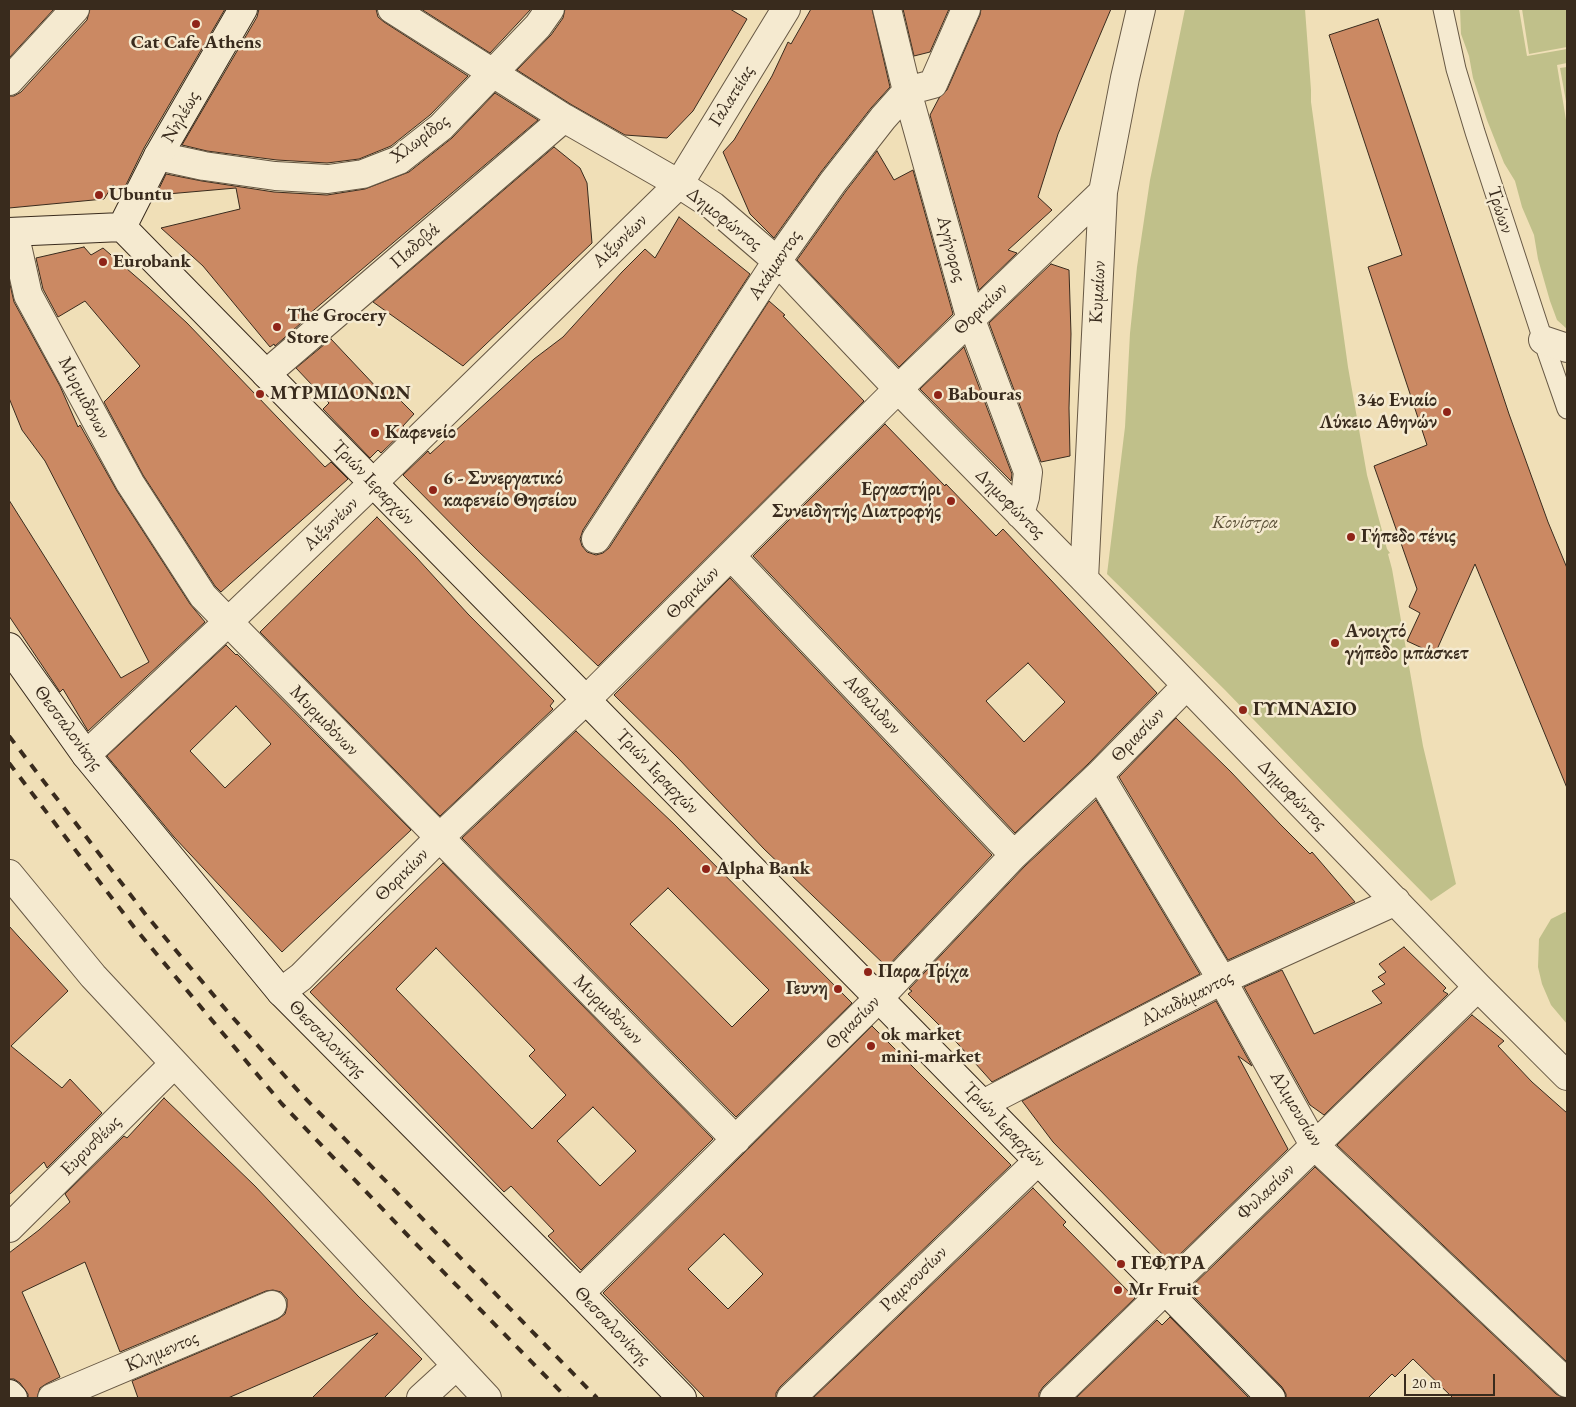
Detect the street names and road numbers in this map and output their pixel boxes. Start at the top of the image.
street label: Γαλατείας [704,61,760,131]
street label: Νηλέως [157,87,205,147]
street label: Χλωρίδος [386,110,454,168]
street label: Δημοφώντος [682,182,766,256]
street label: Τρώων [1482,184,1518,236]
street label: Αιξωνέων [588,209,652,273]
street label: Αγήνορος [931,213,971,285]
street label: Παδοβά [386,218,444,274]
street label: Ακάμαντος [743,226,807,304]
street label: Κυμαίων [1085,260,1111,324]
street label: Θορικίων [949,278,1013,340]
street label: Μυρμιδόνων [53,353,115,443]
street label: Τριών Ιεραρχών [327,435,419,531]
street label: Δημοφώντος [970,464,1050,544]
street label: Αιξωνέων [299,492,363,556]
street label: Θορικίων [661,561,725,625]
street label: Αιθαλιδων [838,670,906,740]
street label: Θεσσαλονίκης [29,681,107,775]
street label: Μυρμιδόνων [285,681,363,761]
street label: Θριασίων [1106,703,1170,767]
street label: Τριών Ιεραρχών [611,724,703,820]
street label: Δημοφώντος [1253,755,1331,835]
street label: Θορικίων [370,843,434,907]
street label: Αλκιδάμαντος [1137,966,1237,1032]
street label: Μυρμιδόνων [568,970,648,1050]
street label: Θριασίων [821,991,885,1055]
street label: Θεσσαλονίκης [283,995,371,1083]
street label: Αλιμουσίων [1264,1067,1328,1151]
street label: Τριών Ιεραρχών [958,1077,1050,1173]
street label: Ευρυσθέως [56,1111,126,1181]
street label: Φυλασίων [1232,1159,1300,1225]
street label: Ραμνουσίων [876,1241,952,1317]
street label: Θεσσαλονίκης [569,1282,655,1370]
street label: Κλημεντος [122,1327,202,1377]

